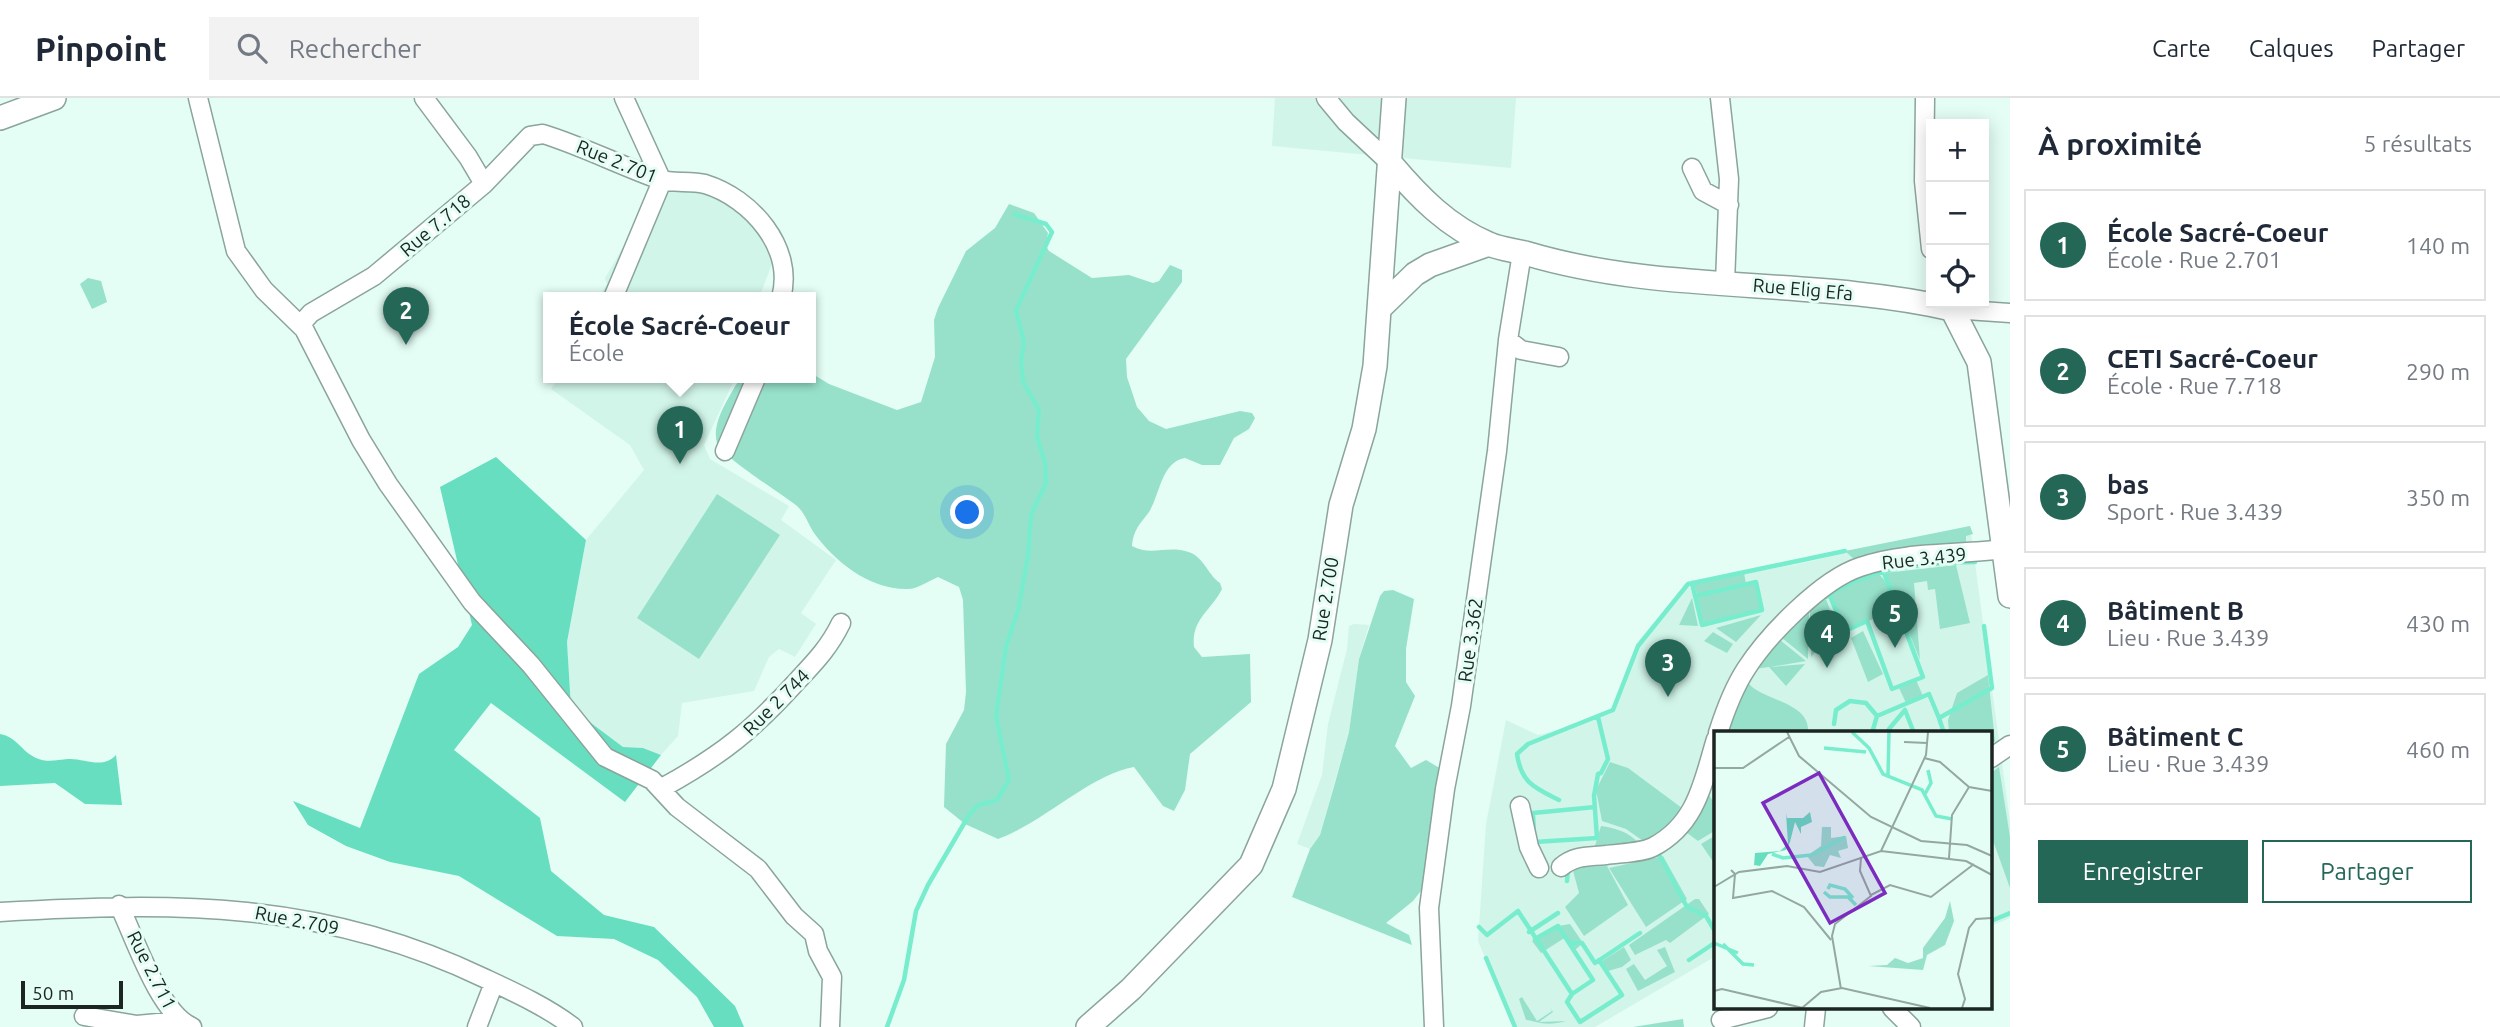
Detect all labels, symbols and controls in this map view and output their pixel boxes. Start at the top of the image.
search box [209,17,699,80]
icon: search [233,29,271,67]
text: Pinpoint [35,30,167,67]
text: Rechercher [289,34,421,63]
text: Carte [2152,35,2211,62]
text: Calques [2249,35,2334,62]
text: Partager [2372,35,2465,62]
map controls [1926,119,1989,308]
button: + [1926,119,1989,182]
text: À proximité [2038,127,2202,161]
text: 5 résultats [2363,131,2472,156]
street label: Rue 2.701 [573,135,661,187]
button: − [1926,182,1989,245]
street label: Rue 7.718 [395,189,475,261]
text: École Sacré-Coeur [2107,218,2328,247]
text: 1 [2057,233,2069,258]
text: 140 m [2406,233,2470,258]
button: locate [1926,245,1989,308]
text: École · Rue 2.701 [2107,247,2282,272]
street label: Rue Elig Efa [1752,274,1854,304]
pin: 2 [383,287,429,345]
popup [543,292,816,383]
text: École Sacré-Coeur [569,311,790,340]
text: École [569,340,625,365]
text: CETI Sacré-Coeur [2107,344,2318,373]
text: 2 [2057,359,2069,384]
text: 290 m [2406,359,2470,384]
text: École · Rue 7.718 [2107,373,2282,398]
pin: 1 [657,406,703,464]
text: bas [2107,470,2149,499]
text: 3 [2057,485,2069,510]
text: 350 m [2406,485,2470,510]
your location [950,495,984,529]
text: Sport · Rue 3.439 [2107,499,2283,524]
street label: Rue 3.439 [1881,543,1967,573]
street label: Rue 2.700 [1307,555,1343,643]
pin: 5 [1872,590,1918,648]
street label: Rue 3.362 [1453,596,1487,684]
text: Bâtiment B [2107,596,2244,625]
pin: 4 [1804,610,1850,668]
text: 4 [2057,611,2069,636]
text: 430 m [2406,611,2470,636]
text: Lieu · Rue 3.439 [2107,625,2269,650]
pin: 3 [1645,639,1691,697]
street label: Rue 2 744 [738,664,814,740]
text: Bâtiment C [2107,722,2243,751]
inset map [1714,731,1993,1010]
text: 5 [2057,737,2069,762]
text: 460 m [2406,737,2470,762]
text: Lieu · Rue 3.439 [2107,751,2269,776]
button: Enregistrer [2038,840,2248,903]
button: Partager [2262,840,2472,903]
street label: Rue 2.709 [253,901,341,939]
street label: Rue 2.711 [123,927,181,1013]
scale bar [21,978,122,1010]
text: 50 m [32,982,74,1004]

